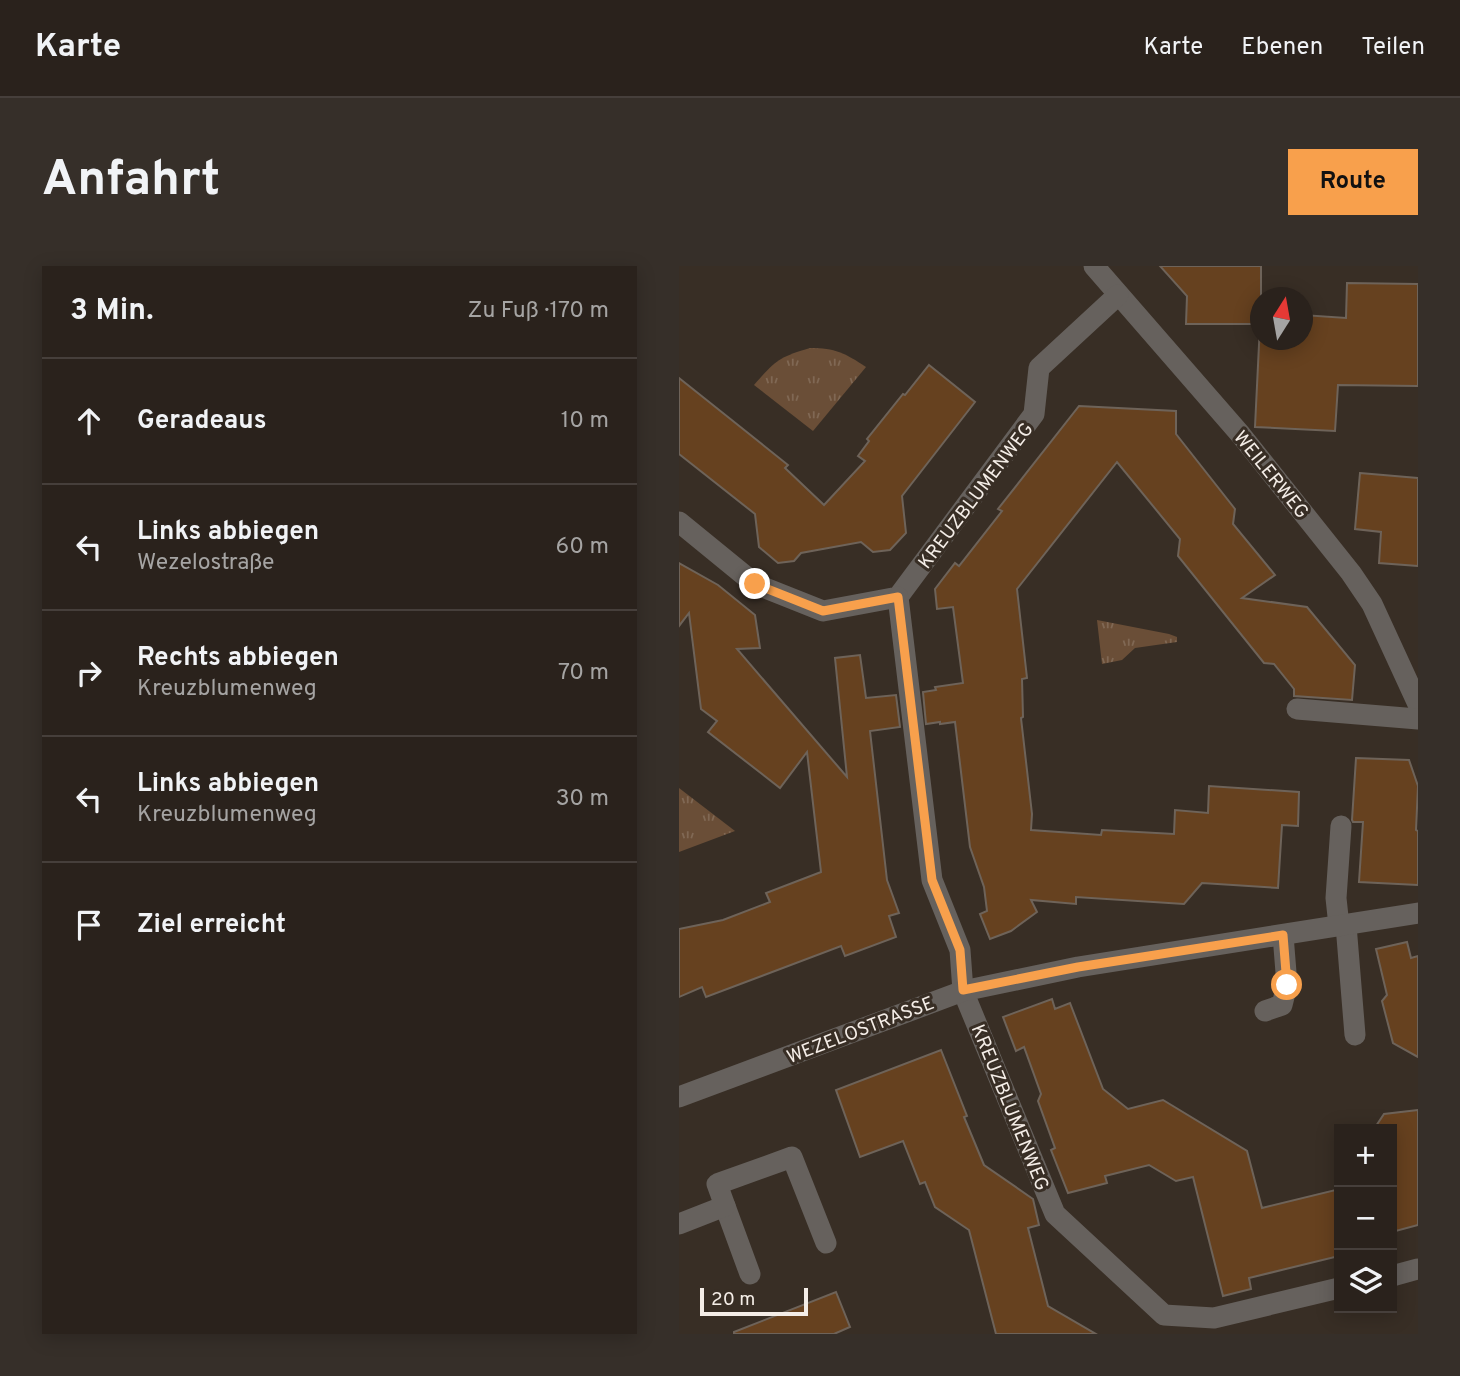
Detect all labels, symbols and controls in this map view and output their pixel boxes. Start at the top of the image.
text: Karte [35,27,121,69]
text: Karte [1143,33,1203,63]
text: Ebenen [1241,33,1323,63]
text: Teilen [1361,33,1425,63]
button: Route [1288,149,1418,215]
text: Anfahrt [42,151,220,213]
north arrow [1250,287,1313,350]
text: 3 Min. [70,293,154,330]
text: Zu Fuß · 170 m [468,297,609,326]
icon: ahead [70,402,108,440]
text: Geradeaus [137,405,266,438]
text: 10 m [561,407,609,436]
street label: KREUZBLUMENWEG [914,418,1040,574]
street label: WEILERWEG [1228,426,1313,524]
text: Links abbiegen [137,516,319,549]
icon: left [70,528,108,566]
text: 60 m [556,533,609,562]
text: Wezelostraße [137,549,274,578]
route end [739,568,770,599]
text: Rechts abbiegen [137,642,339,675]
icon: right [70,654,108,692]
text: 70 m [558,659,609,688]
text: Kreuzblumenweg [137,675,317,704]
text: Links abbiegen [137,768,319,801]
icon: left [70,780,108,818]
text: 30 m [556,785,609,814]
text: Kreuzblumenweg [137,801,317,830]
icon: arrive [70,906,108,944]
text: Ziel erreicht [137,909,286,942]
route start [1271,969,1302,1000]
street label: WEZELOSTRASSE [784,992,938,1070]
street label: KREUZBLUMENWEG [965,1021,1053,1194]
map controls [1334,1124,1397,1313]
button: + [1334,1124,1397,1187]
button: − [1334,1187,1397,1250]
button: layers [1334,1250,1397,1313]
scale bar [700,1285,809,1317]
text: 20 m [711,1288,755,1312]

